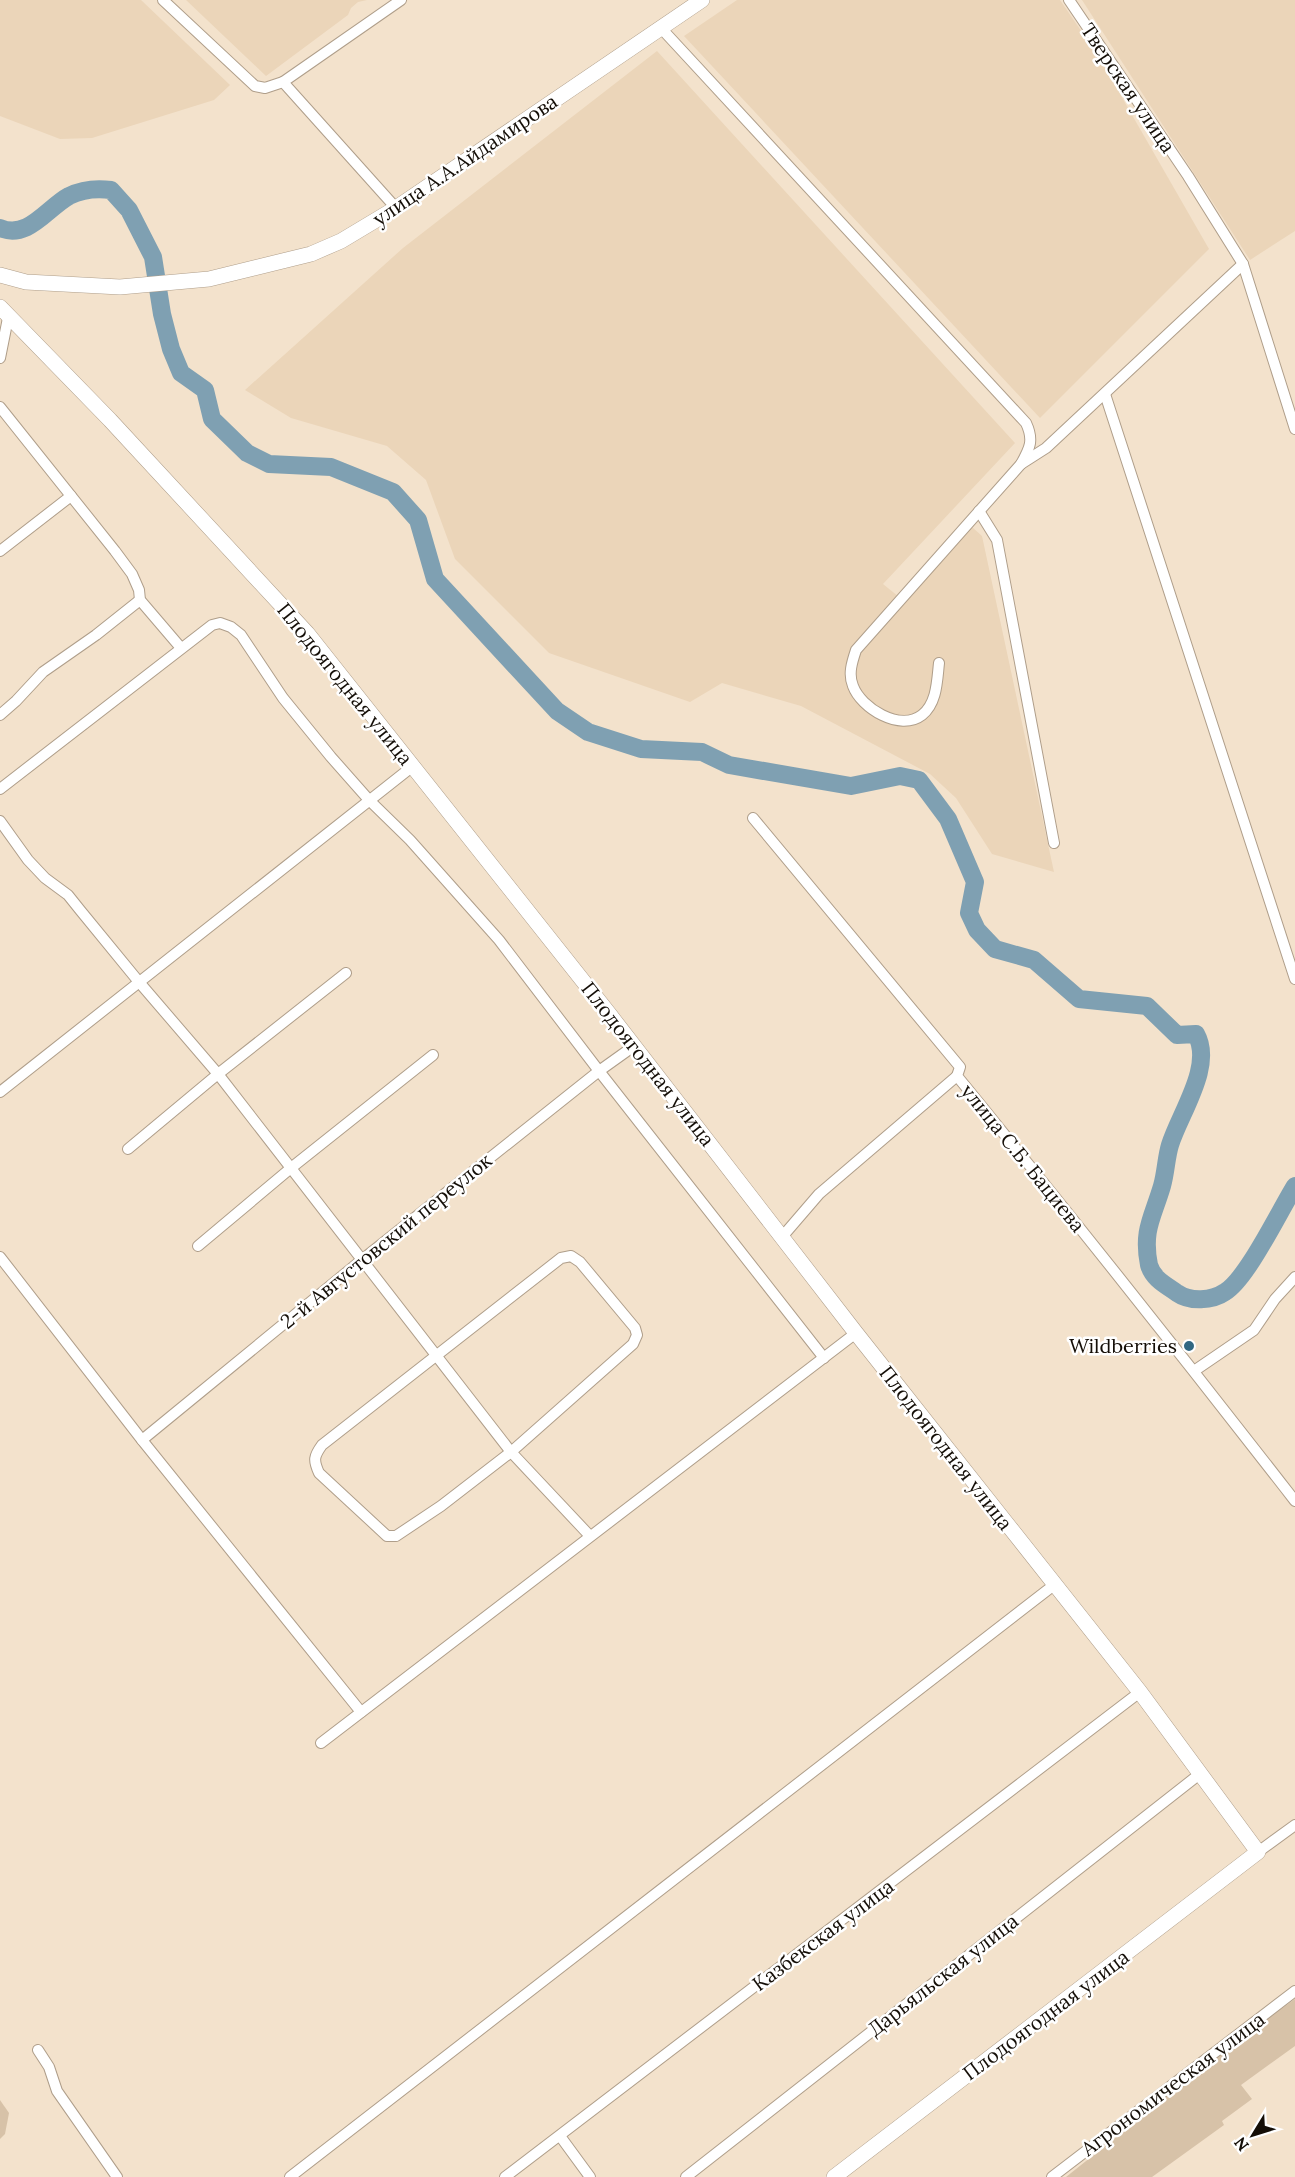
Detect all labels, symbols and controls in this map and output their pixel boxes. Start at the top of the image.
street label: Тверская улица [1076,18,1181,157]
street label: улица А.А.Айдамирова [368,88,562,231]
street label: Плодоягодная улица [272,597,419,770]
street label: Плодоягодная улица [576,976,720,1151]
street label: улица С.Б. Бациева [956,1079,1091,1237]
street label: 2-й Августовский переулок [275,1147,497,1334]
place label: Wildberries [1069,1333,1177,1358]
marker: Wildberries [1182,1339,1196,1353]
street label: Плодоягодная улица [874,1360,1018,1535]
street label: Казбекская улица [747,1873,898,1996]
street label: Дарьяльская улица [862,1908,1023,2041]
street label: Плодоягодная улица [958,1944,1134,2085]
street label: Агрономическая улица [1075,2006,1270,2161]
north arrow [1223,2105,1283,2165]
text: N [1229,2133,1253,2155]

